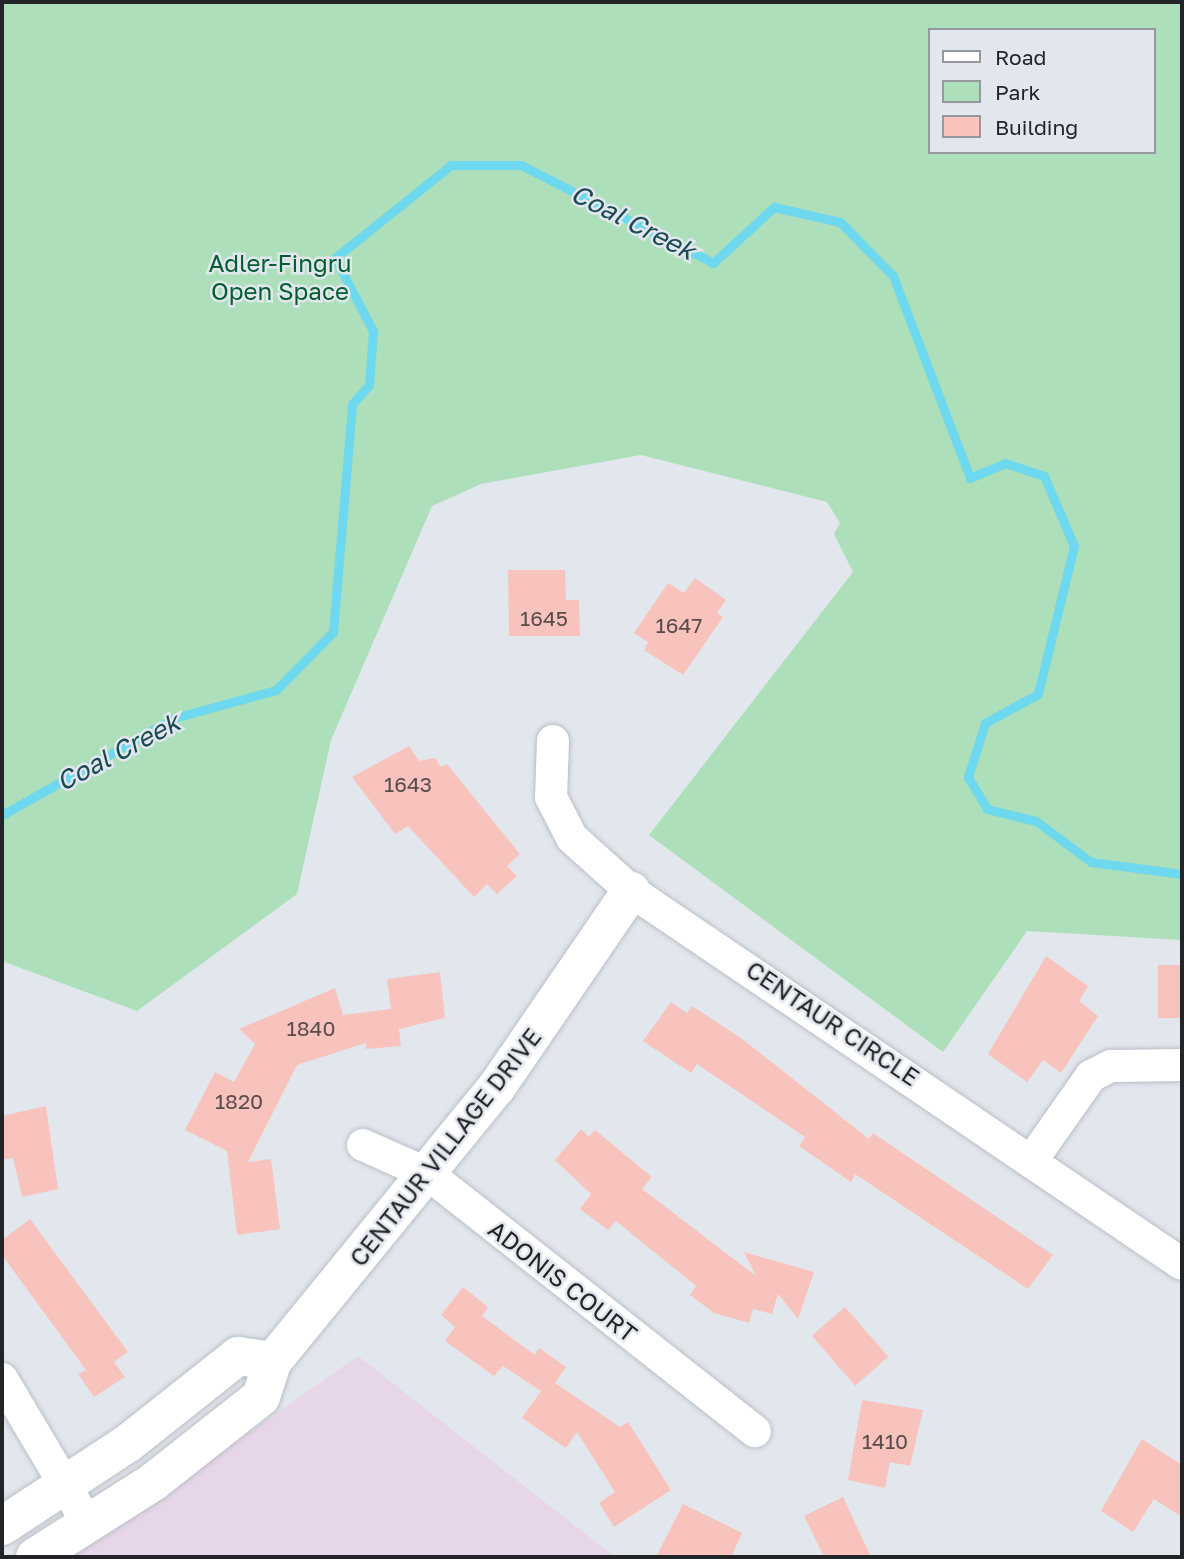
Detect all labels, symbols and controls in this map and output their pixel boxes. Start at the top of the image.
legend [928,28,1156,154]
text: Road [995,44,1046,70]
text: Park [995,79,1040,105]
text: Building [995,114,1078,140]
water label: Coal Creek [566,177,700,267]
park label: Adler-Fingru Open Space [208,249,352,305]
house number: 1645 [520,605,568,631]
house number: 1647 [656,612,702,638]
water label: Coal Creek [51,706,185,798]
house number: 1643 [384,771,432,797]
street label: CENTAUR CIRCLE [741,955,925,1091]
house number: 1840 [287,1015,335,1041]
street label: CENTAUR VILLAGE DRIVE [343,1022,547,1272]
house number: 1820 [215,1088,263,1114]
street label: ADONIS COURT [483,1214,643,1348]
house number: 1410 [862,1428,908,1454]

